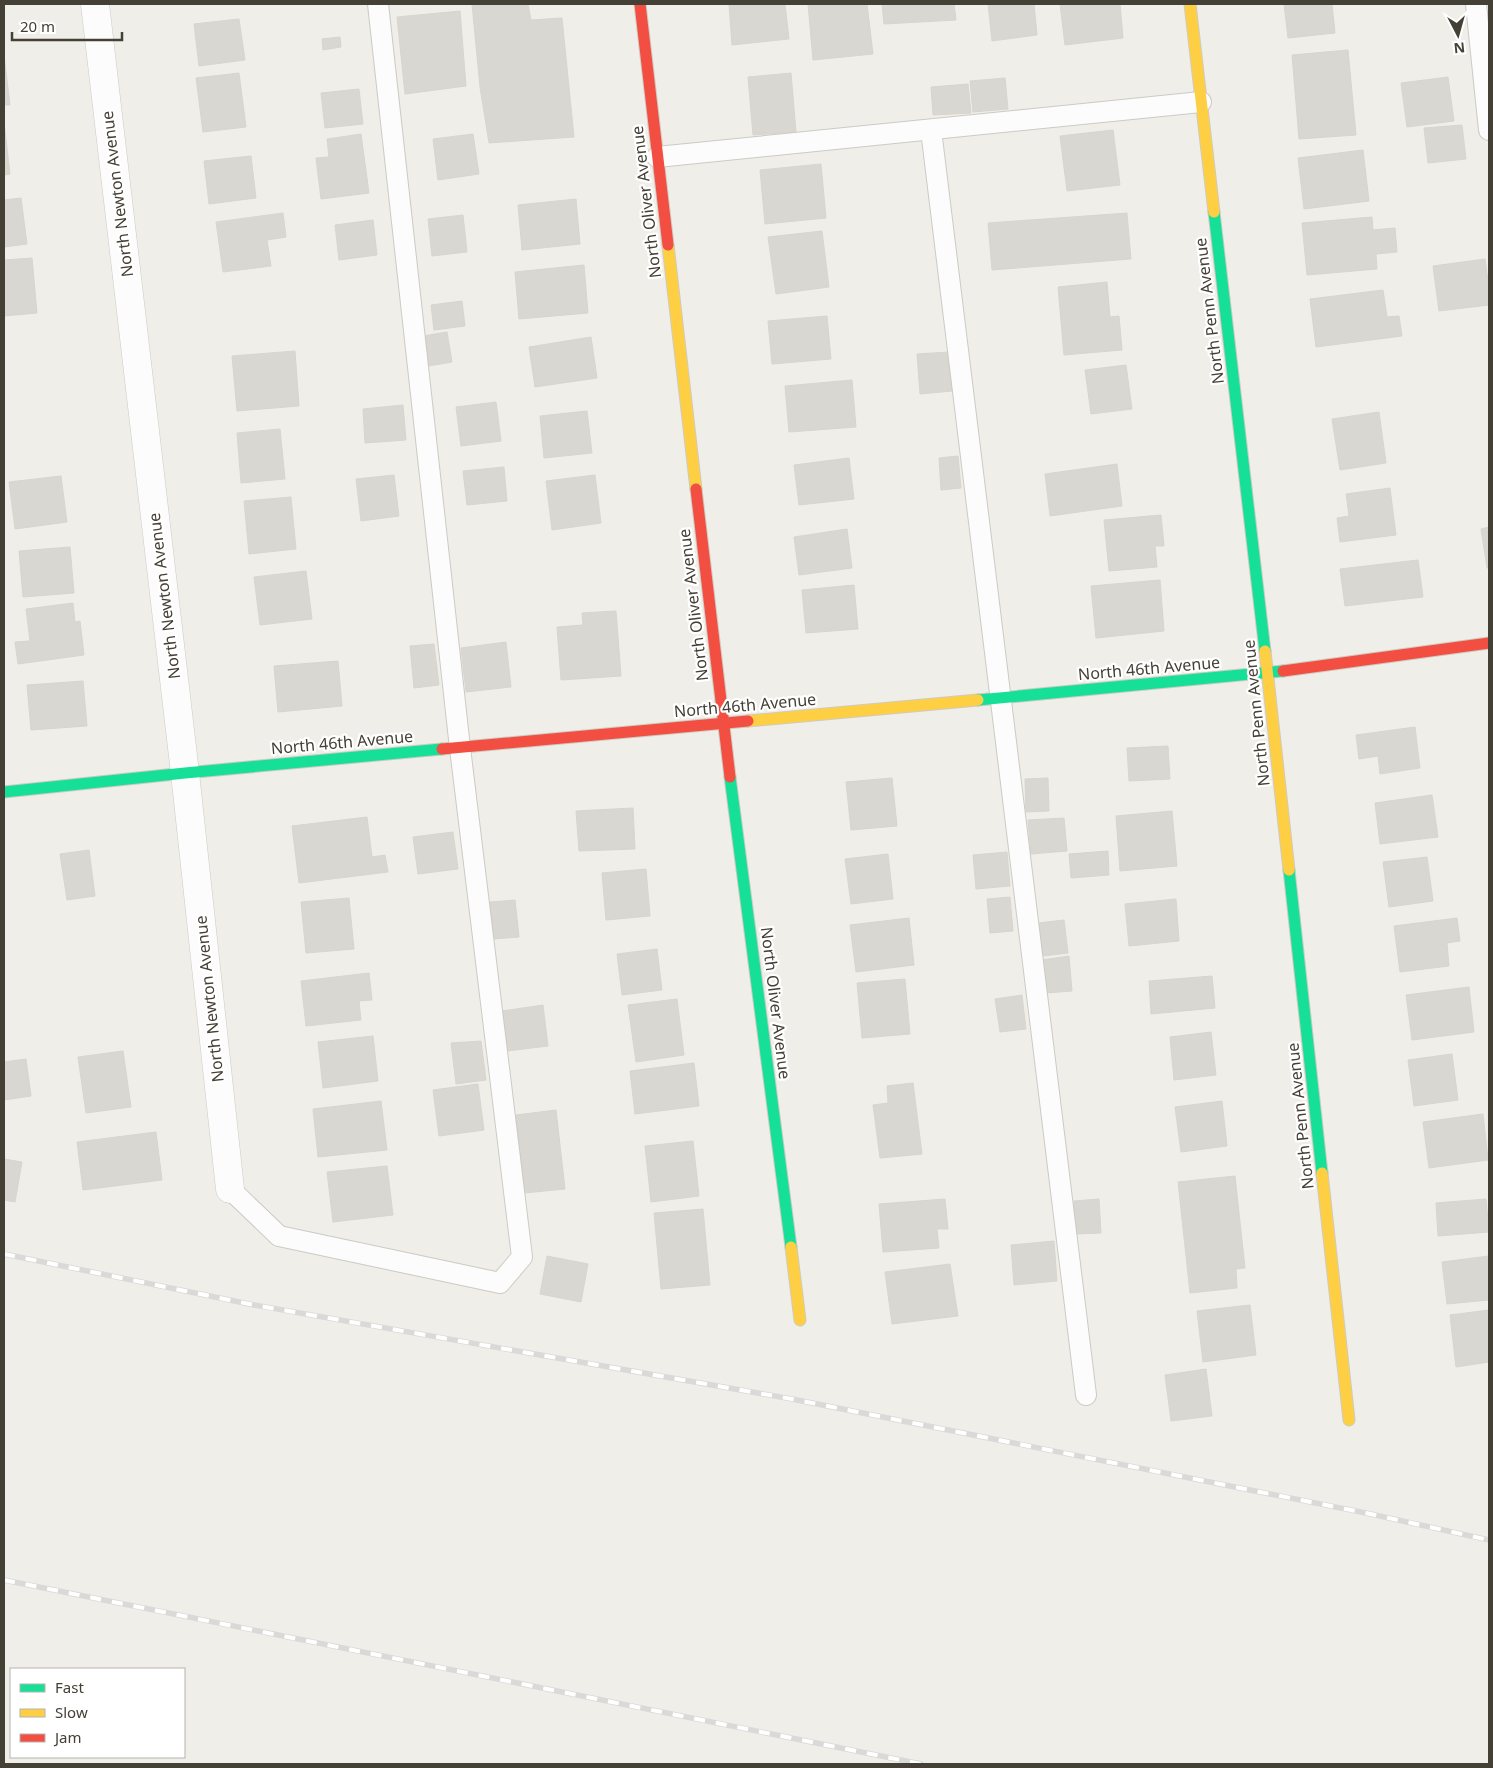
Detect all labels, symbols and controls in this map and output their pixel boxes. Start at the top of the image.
scale bar [12,10,122,42]
north arrow [1433,10,1483,60]
text: 20 m [20,16,55,36]
text: N [1453,38,1466,58]
street label: North Newton Avenue [96,110,138,278]
street label: North Oliver Avenue [626,125,666,279]
street label: North Penn Avenue [1189,237,1229,385]
street label: North Newton Avenue [143,512,185,680]
street label: North Oliver Avenue [673,528,713,682]
street label: North Penn Avenue [1237,639,1275,787]
street label: North 46th Avenue [1077,651,1221,685]
street label: North 46th Avenue [673,688,817,722]
street label: North 46th Avenue [270,725,414,759]
street label: North Newton Avenue [189,915,229,1083]
street label: North Oliver Avenue [756,926,796,1080]
street label: North Penn Avenue [1281,1042,1319,1190]
legend [10,1668,185,1758]
text: Fast [55,1677,84,1697]
text: Slow [55,1702,88,1722]
text: Jam [53,1727,82,1747]

